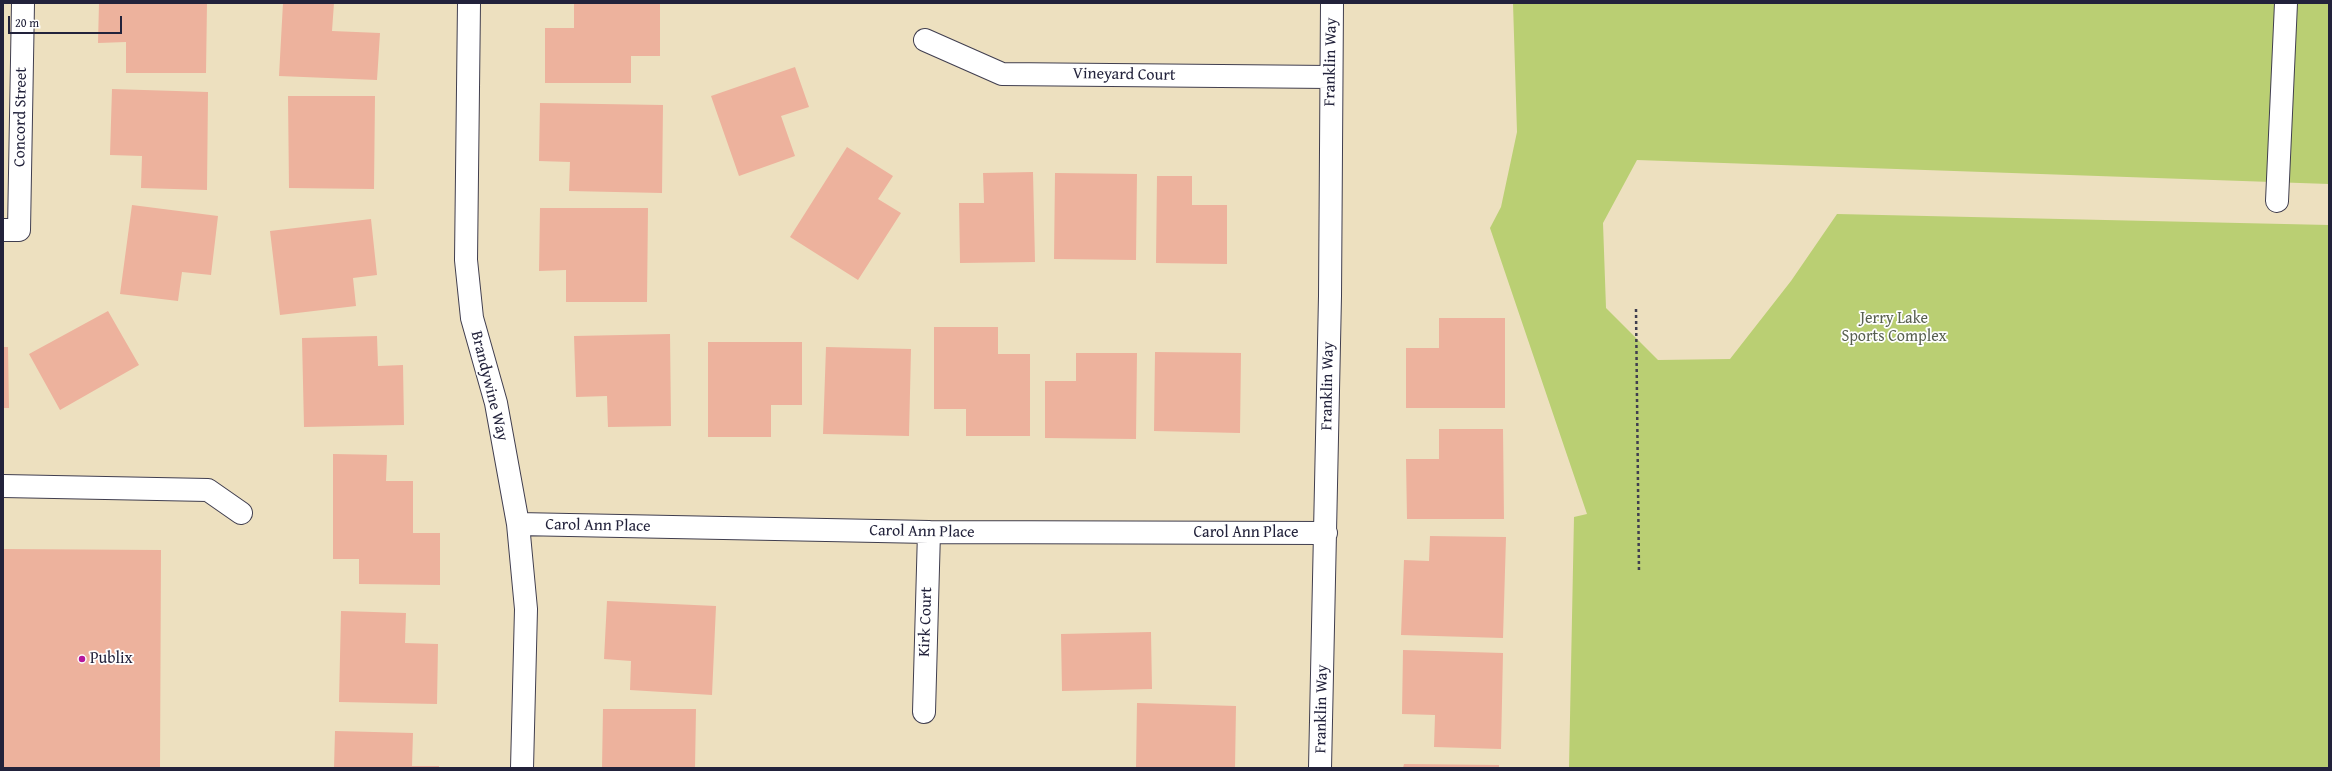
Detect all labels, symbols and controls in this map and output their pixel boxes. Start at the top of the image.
scale bar [10,8,124,34]
text: 20 m [15,14,39,31]
street label: Franklin Way [1321,17,1341,107]
street label: Vineyard Court [1072,65,1176,85]
street label: Concord Street [11,67,31,167]
park label: Jerry Lake Sports Complex [1841,309,1947,347]
street label: Brandywine Way [466,329,512,443]
street label: Franklin Way [1318,341,1338,431]
street label: Carol Ann Place [545,515,651,537]
street label: Carol Ann Place [869,521,975,543]
street label: Carol Ann Place [1193,523,1299,543]
street label: Kirk Court [915,587,937,657]
place label: Publix [90,649,133,669]
marker: Publix [77,654,87,664]
street label: Franklin Way [1312,664,1332,754]

